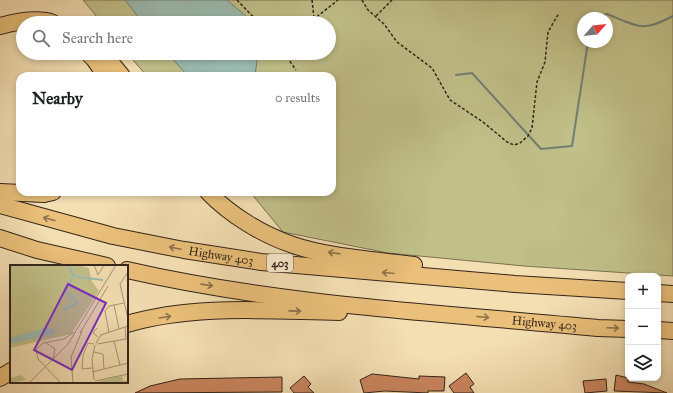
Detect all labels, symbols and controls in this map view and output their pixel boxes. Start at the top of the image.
north arrow [577,12,613,48]
search box [16,16,336,60]
icon: search [30,27,52,49]
text: Search here [62,29,133,47]
text: Nearby [32,88,83,109]
text: 0 results [275,90,320,106]
one-way arrow [42,215,55,223]
one-way arrow [169,244,182,252]
street label: Highway 403 [188,244,255,268]
one-way arrow [328,250,341,257]
road number: 403 [267,254,293,272]
inset map [10,265,128,383]
one-way arrow [382,269,395,276]
map controls [625,273,661,381]
button: + [625,273,661,309]
one-way arrow [200,281,213,289]
one-way arrow [288,308,301,315]
button: − [625,309,661,345]
one-way arrow [158,312,171,320]
one-way arrow [476,313,489,321]
street label: Highway 403 [511,313,578,333]
one-way arrow [606,325,619,332]
button: layers [625,345,661,381]

